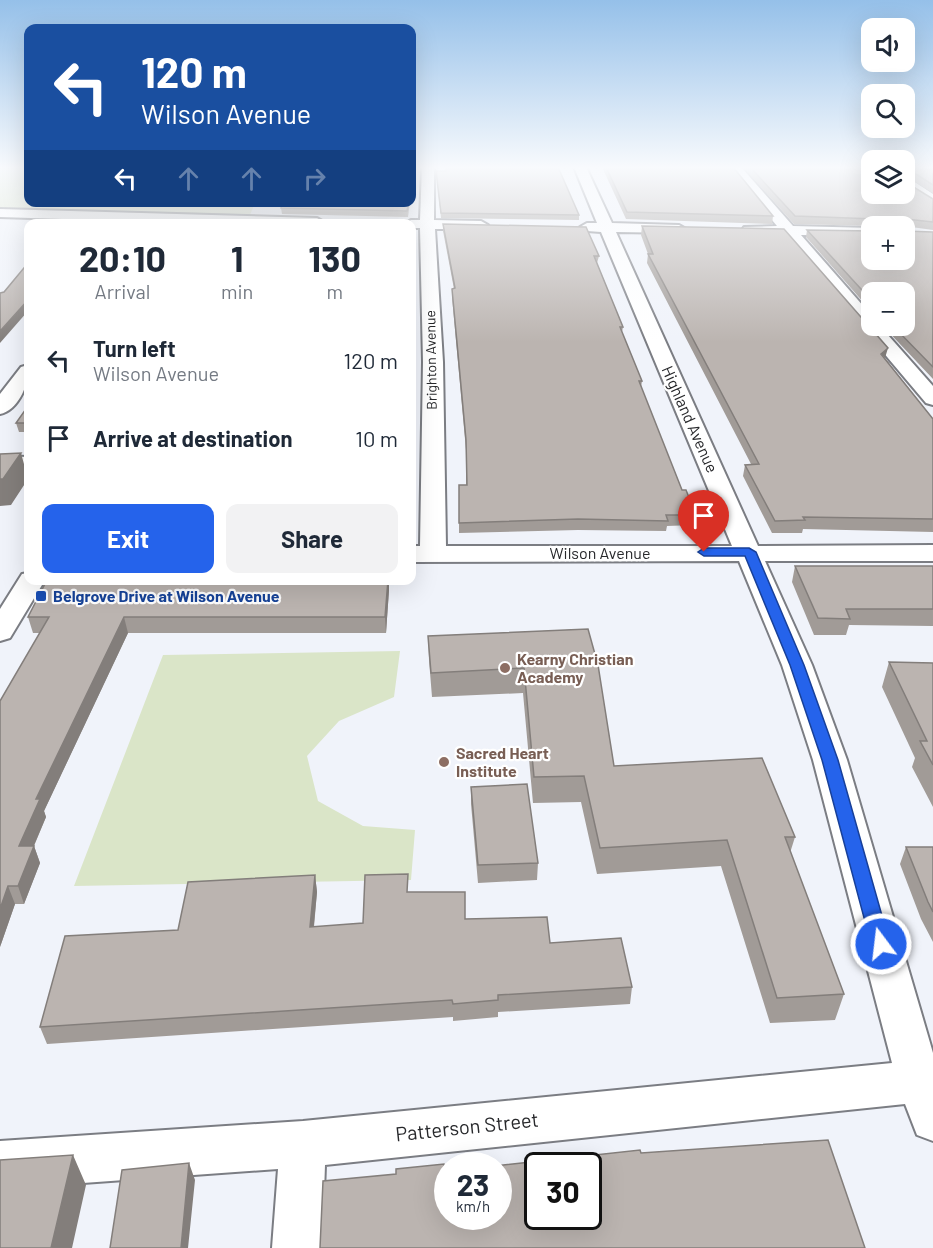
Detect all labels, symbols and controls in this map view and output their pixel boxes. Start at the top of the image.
map controls [861,18,915,336]
button: sound [861,18,915,72]
text: 120 m [141,46,247,96]
icon: left [42,48,120,126]
button: search [861,84,915,138]
text: Wilson Avenue [141,97,311,129]
button: layers [861,150,915,204]
icon: left [109,162,142,195]
icon: ahead [172,162,205,195]
icon: ahead [235,162,268,195]
icon: right [298,162,331,195]
button: + [861,216,915,270]
text: 20:10 [79,236,166,279]
text: 1 [231,236,244,279]
text: 130 [308,236,361,279]
text: Arrival [95,279,150,303]
text: min [221,279,253,303]
text: m [326,279,343,303]
button: − [861,282,915,336]
street label: Brighton Avenue [421,310,440,410]
text: Turn left [93,335,176,361]
icon: left [42,344,75,377]
text: 120 m [343,347,398,373]
text: Wilson Avenue [93,361,219,385]
street label: Highland Avenue [658,362,723,475]
icon: arrive [42,422,75,455]
text: Arrive at destination [93,425,292,451]
text: 10 m [355,425,398,451]
pin [678,490,729,552]
icon: arrive [687,499,720,532]
button: Exit [42,504,214,573]
button: Share [226,504,398,573]
street label: Wilson Avenue [550,543,650,562]
place label: Belgrove Drive at Wilson Avenue [53,586,280,605]
marker: Belgrove Drive at Wilson Avenue [34,589,48,603]
place label: Kearny Christian Academy [517,649,633,686]
marker: Kearny Christian Academy [498,661,512,675]
place label: Sacred Heart Institute [456,743,549,780]
marker: Sacred Heart Institute [437,755,451,769]
position arrow [849,912,913,976]
street label: Patterson Street [394,1107,540,1145]
speed limit sign: 30 [524,1152,602,1230]
text: 23 [457,1166,489,1202]
text: km/h [456,1197,490,1215]

